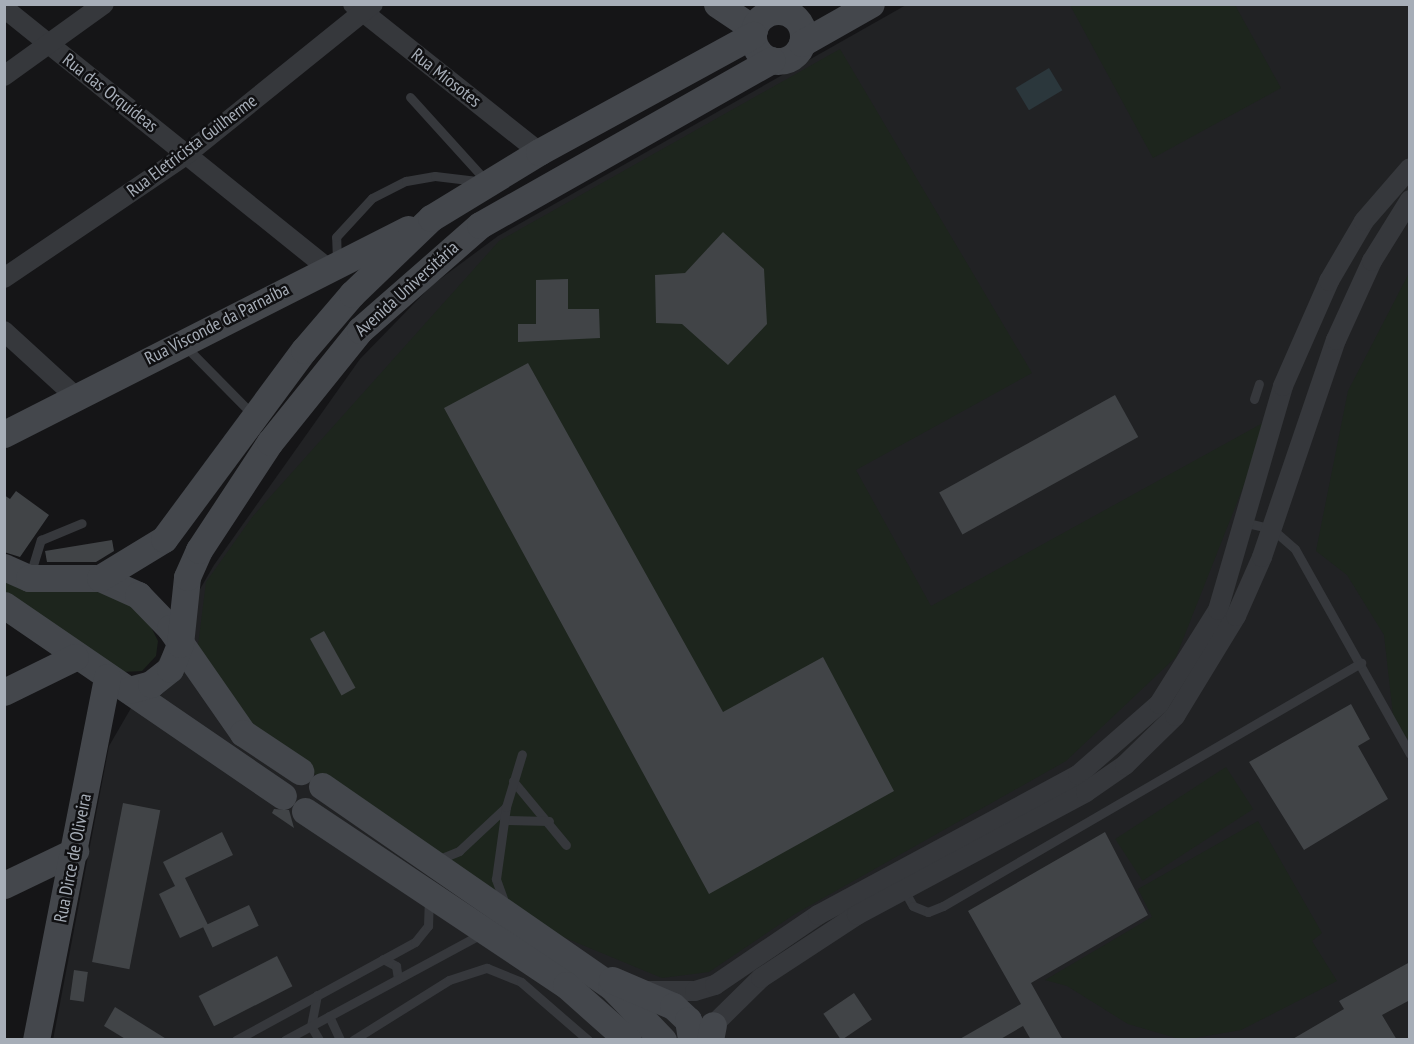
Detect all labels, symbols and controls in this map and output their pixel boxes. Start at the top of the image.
street label: Rua Miosotes [407,44,485,112]
street label: Rua das Orquídeas [58,49,162,137]
street label: Rua Eletricista Guilherme [123,90,261,202]
street label: Avenida Universitária [351,237,463,341]
street label: Rua Visconde da Parnaíba [141,278,293,370]
street label: Rua Dirce de Oliveira [50,792,96,924]

